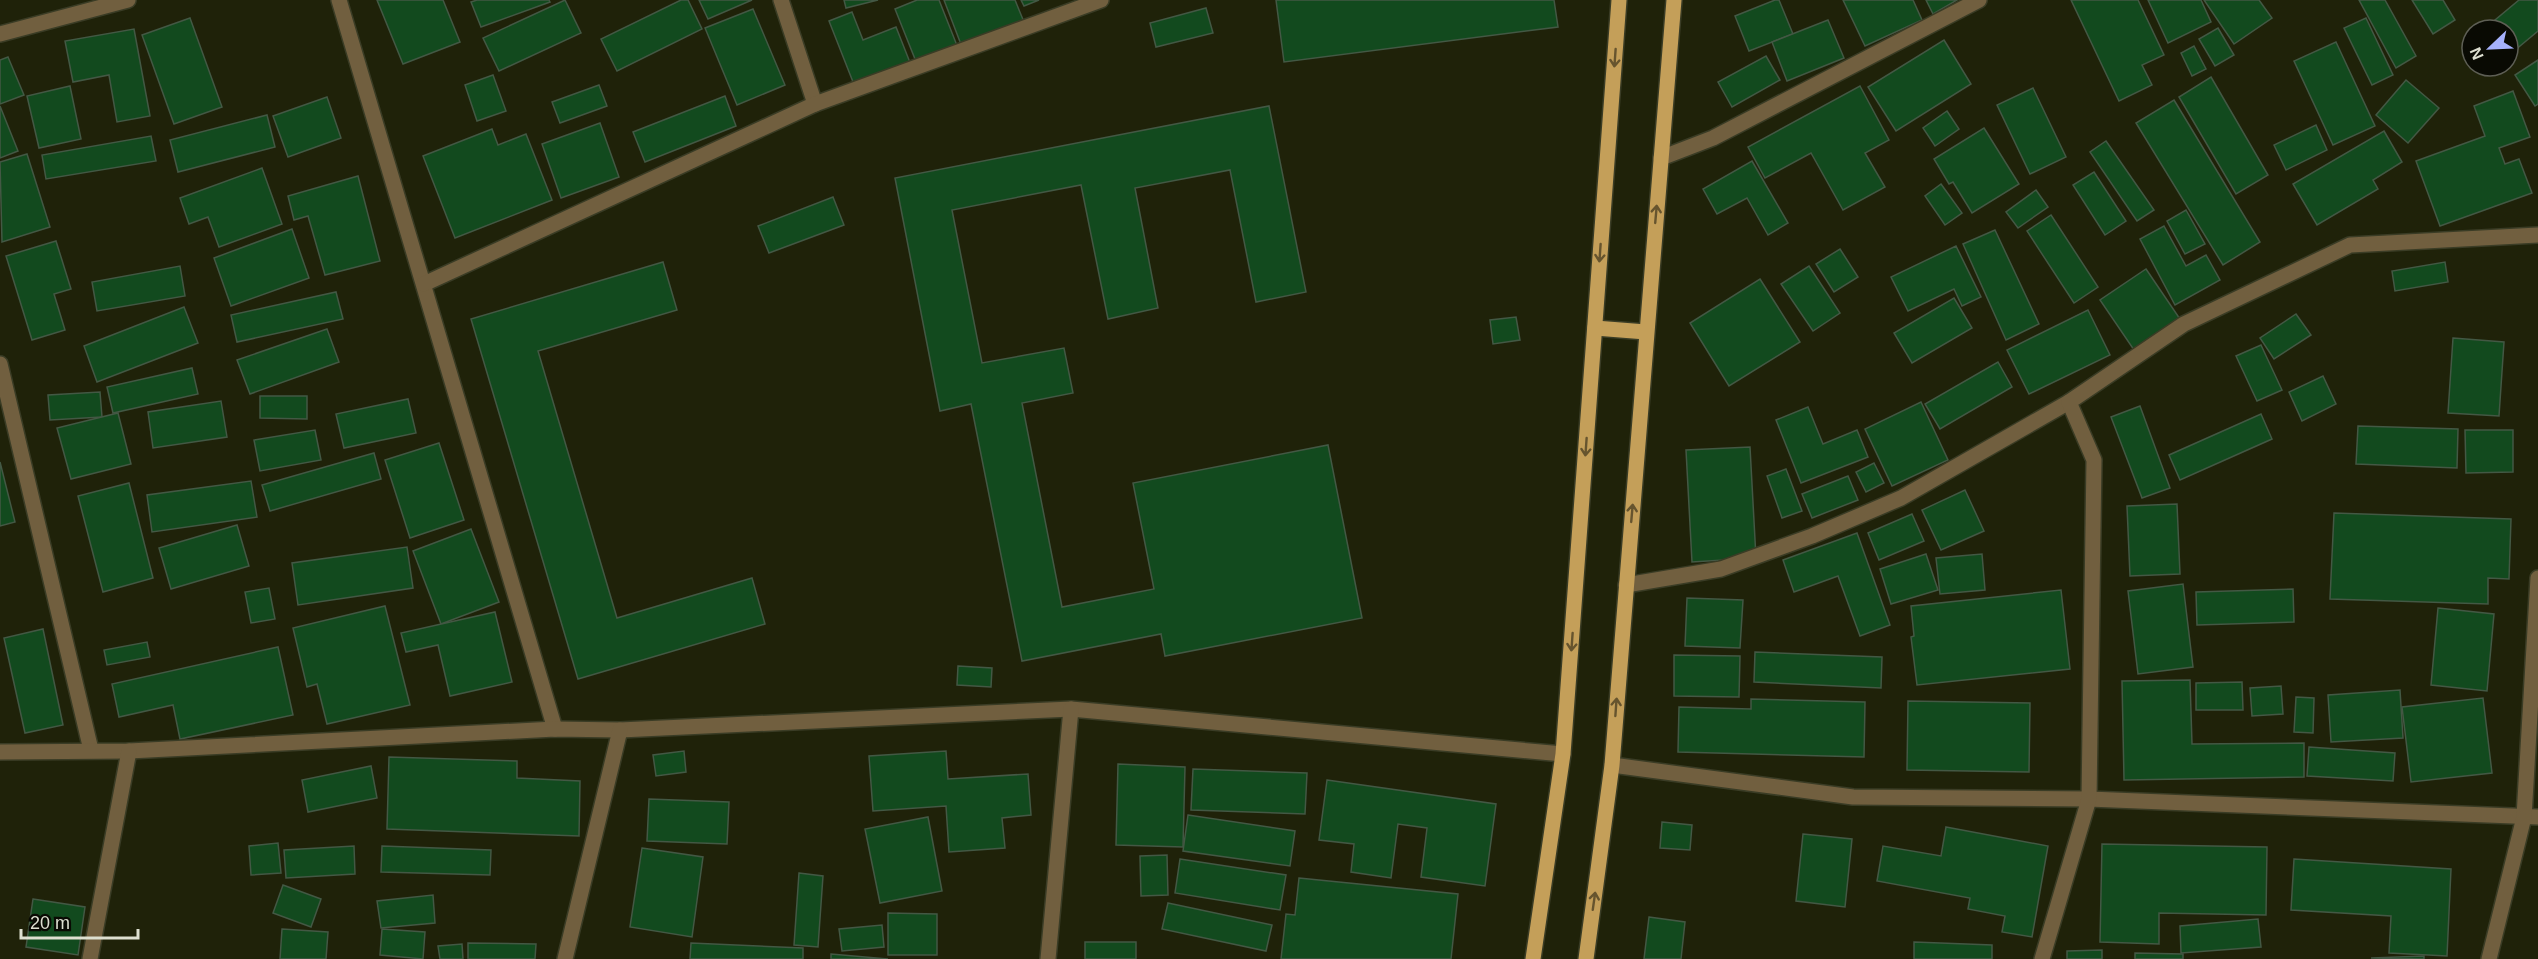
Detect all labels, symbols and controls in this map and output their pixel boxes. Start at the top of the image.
north arrow [2460,18,2520,78]
text: N [2467,45,2487,62]
one-way arrow [1609,48,1620,68]
one-way arrow [1651,205,1662,224]
one-way arrow [1595,242,1606,262]
one-way arrow [1580,437,1591,457]
one-way arrow [1626,504,1637,523]
one-way arrow [1566,631,1577,651]
one-way arrow [1611,698,1622,718]
one-way arrow [1588,892,1599,911]
scale bar [21,902,138,940]
text: 20 m [30,913,70,933]

